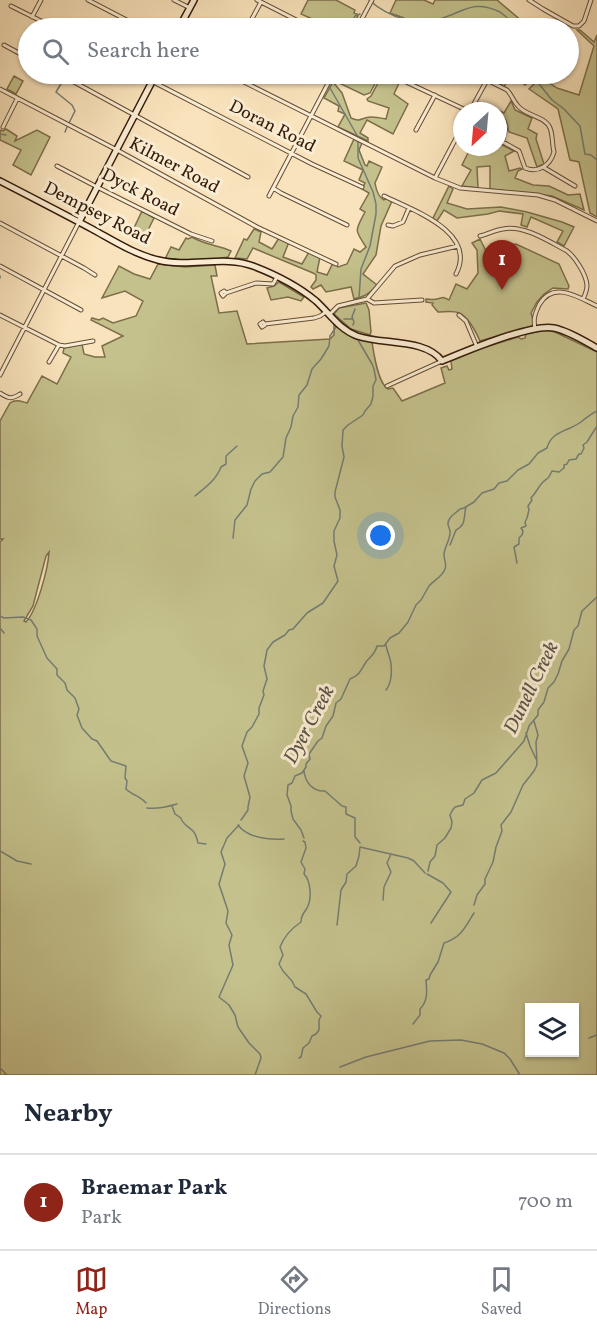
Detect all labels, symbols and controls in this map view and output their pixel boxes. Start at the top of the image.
search box [18,18,579,84]
icon: search [39,35,72,68]
text: Search here [87,36,200,67]
street label: Doran Road [224,94,320,160]
north arrow [453,102,507,156]
street label: Kilmer Road [124,132,224,200]
street label: Dyck Road [97,163,183,223]
street label: Dempsey Road [39,176,155,252]
pin: 1 [482,240,522,290]
your location [366,521,395,550]
water label: Dunell Creek [498,637,566,739]
water label: Dyer Creek [278,681,342,769]
map controls [525,1003,579,1057]
button: layers [525,1003,579,1057]
text: Nearby [24,1096,113,1132]
text: Braemar Park [81,1173,227,1204]
text: 1 [39,1188,48,1216]
text: 700 m [518,1188,573,1216]
text: Park [81,1204,122,1232]
tab: Map [75,1263,108,1321]
tab: Directions [258,1263,331,1321]
tab: Saved [481,1263,522,1321]

